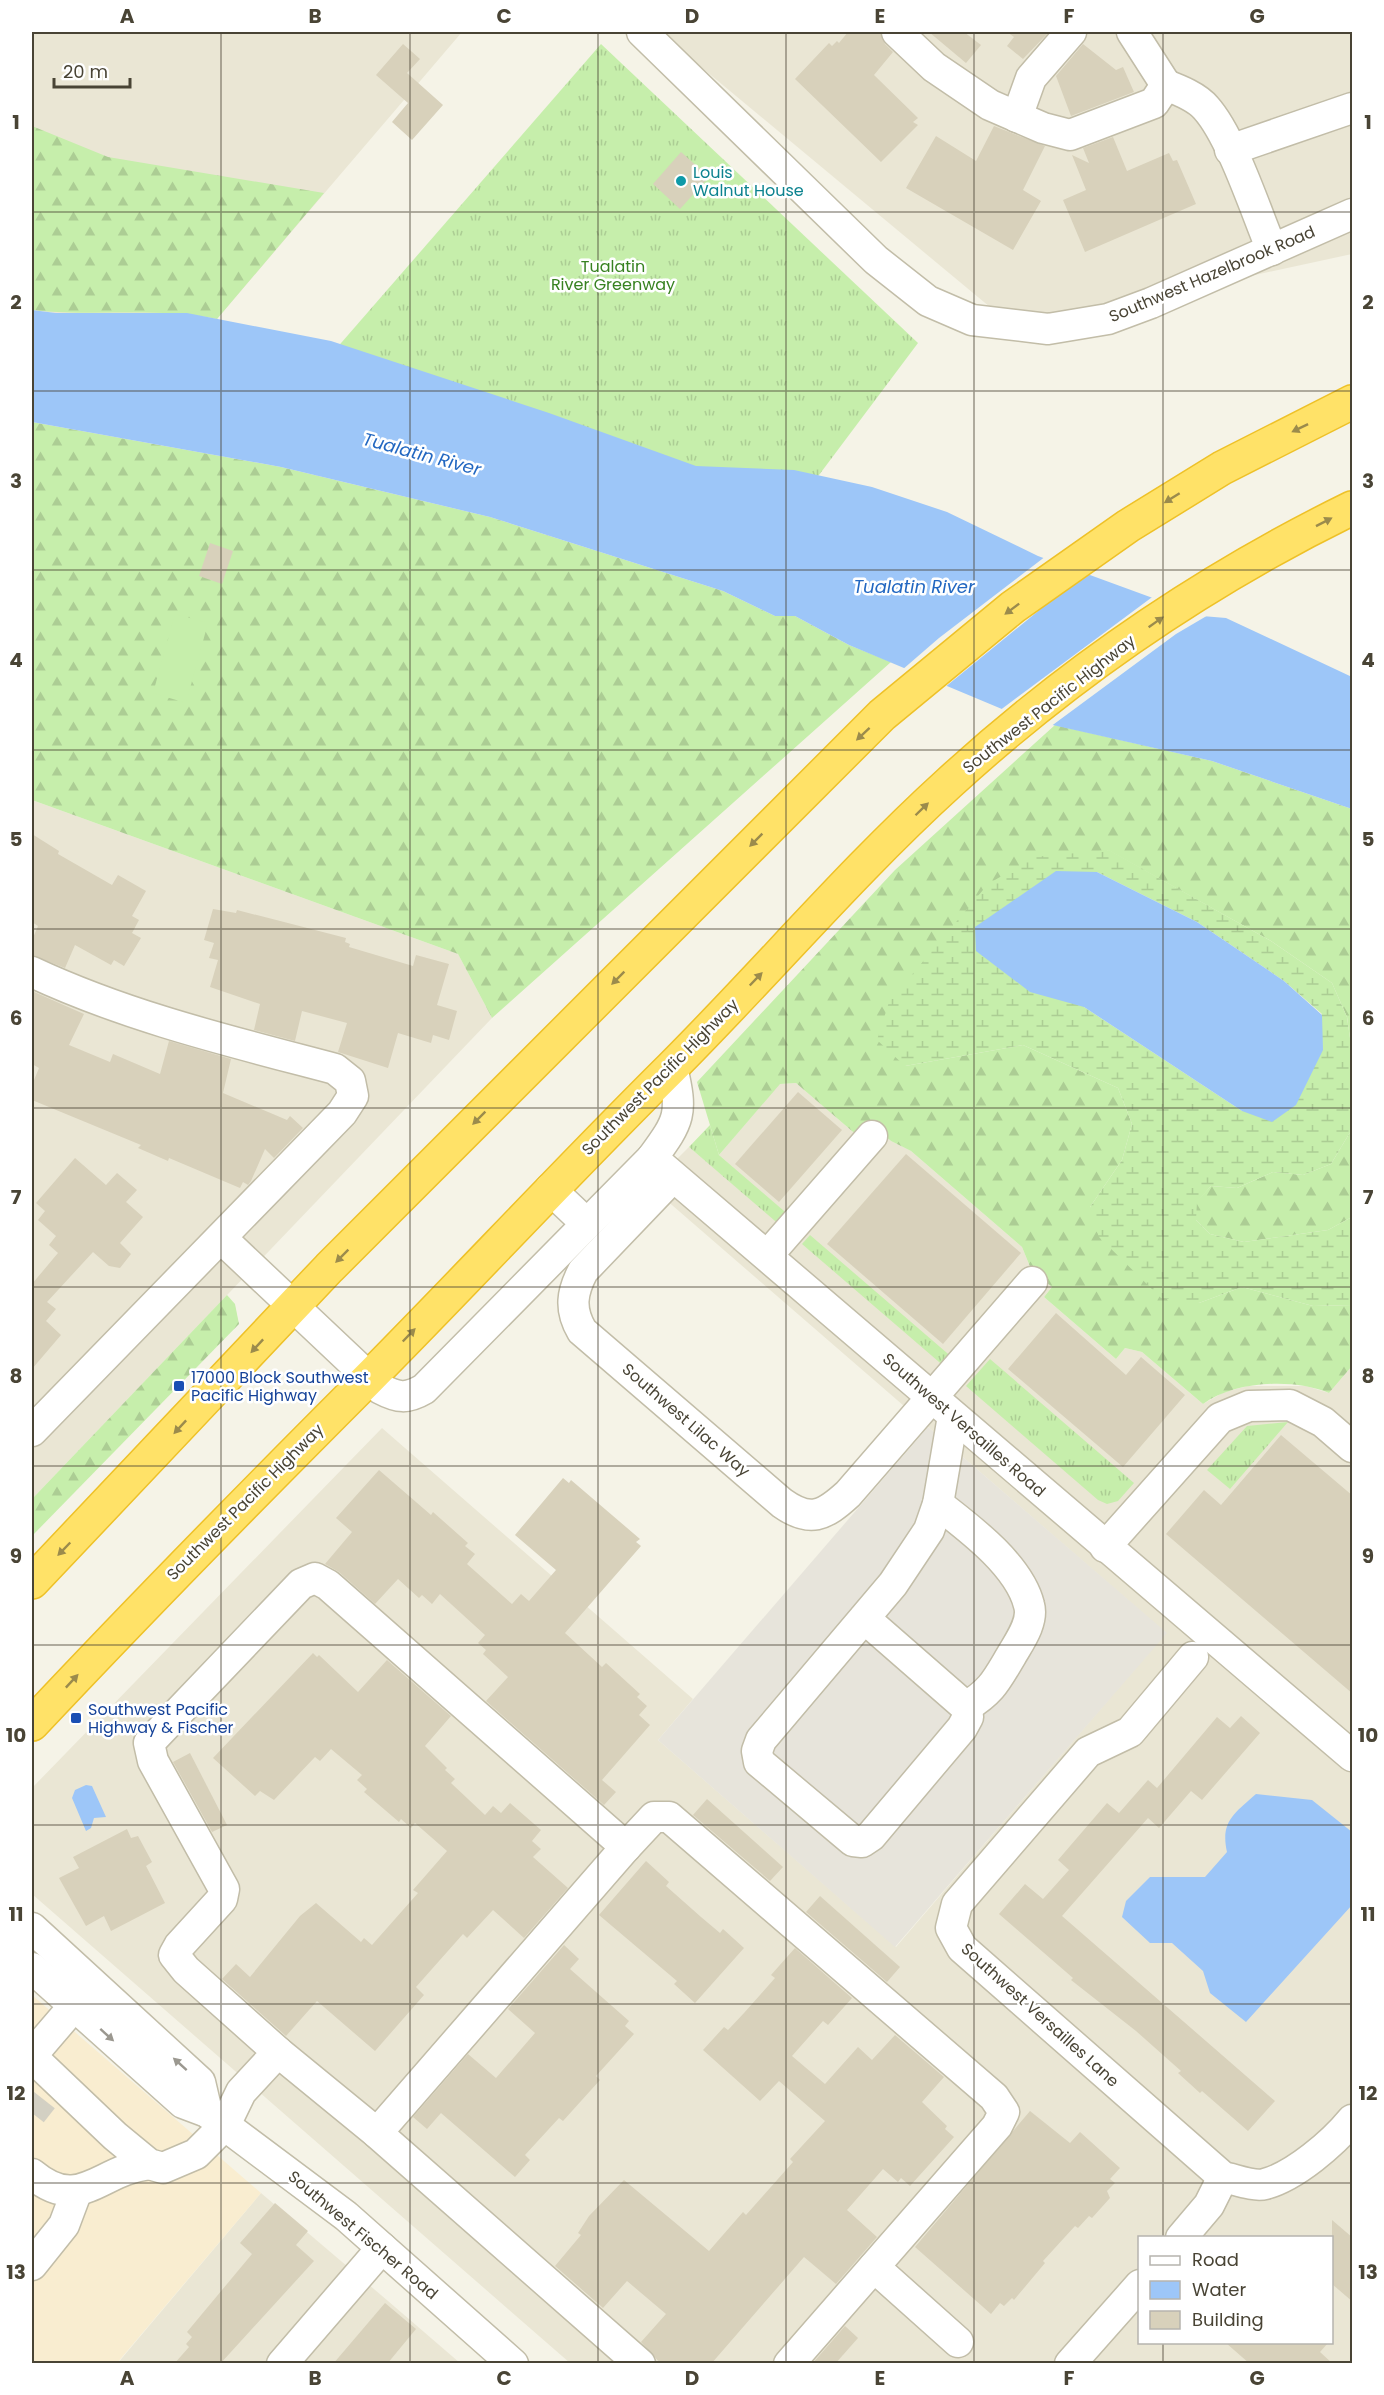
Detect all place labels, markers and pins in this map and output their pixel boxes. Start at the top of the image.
place label: Louis Walnut House [693,161,804,202]
marker: Louis Walnut House [674,174,688,188]
place label: 17000 Block Southwest Pacific Highway [191,1366,369,1407]
marker: 17000 Block Southwest Pacific Highway [172,1379,186,1393]
place label: Southwest Pacific Highway & Fischer [88,1698,234,1739]
marker: Southwest Pacific Highway & Fischer [69,1711,83,1725]

